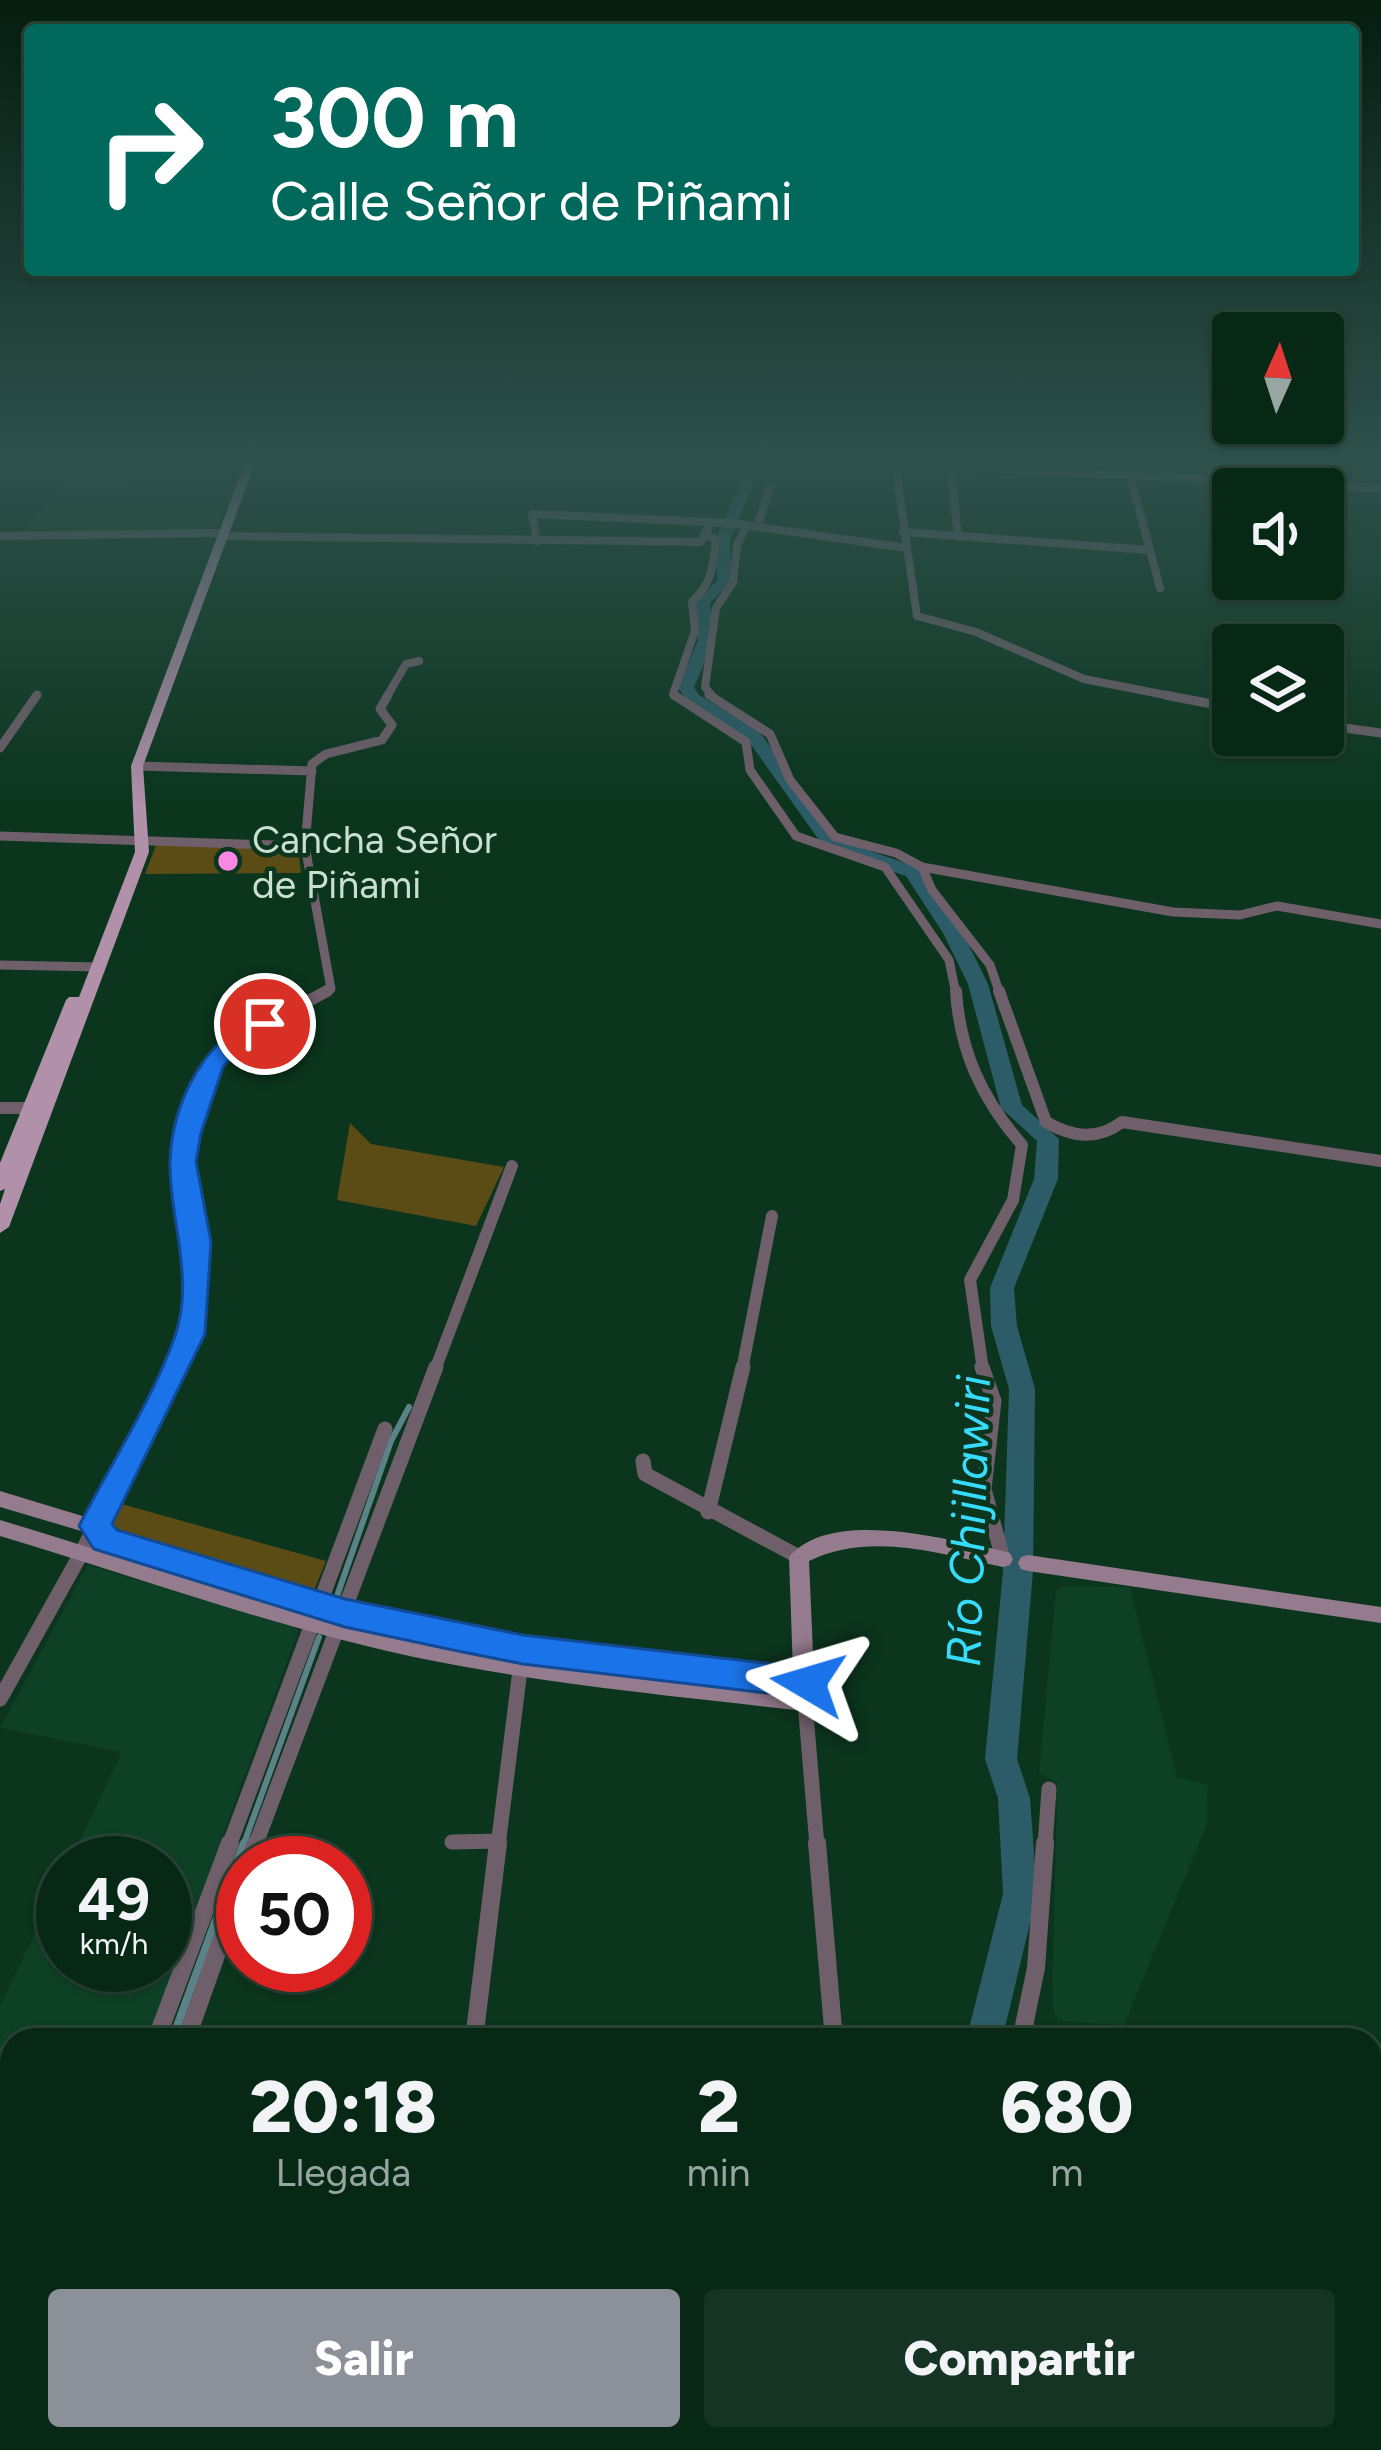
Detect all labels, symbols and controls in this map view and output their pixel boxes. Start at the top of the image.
text: 300 m [270,67,519,168]
icon: right [72,72,228,228]
text: Calle Señor de Piñami [270,169,793,234]
north arrow [1212,312,1344,444]
map controls [1212,312,1344,756]
button: sound [1212,468,1344,600]
button: layers [1212,624,1344,756]
place label: Cancha Señor de Piñami [252,816,497,908]
marker: Cancha Señor de Piñami [215,848,241,874]
pin [214,973,316,1075]
icon: arrive [232,991,298,1057]
water label: Río Chijllawiri [934,1373,1002,1668]
position arrow [745,1620,871,1746]
speed limit sign: 50 [216,1836,372,1992]
text: 49 [78,1863,150,1935]
text: km/h [80,1925,148,1962]
text: 20:18 [250,2064,437,2150]
text: 2 [697,2064,740,2150]
text: 680 [1000,2064,1133,2150]
text: Llegada [275,2149,411,2196]
text: min [687,2149,751,2196]
text: m [1050,2149,1083,2196]
button: Salir [48,2289,680,2427]
button: Compartir [704,2289,1335,2427]

